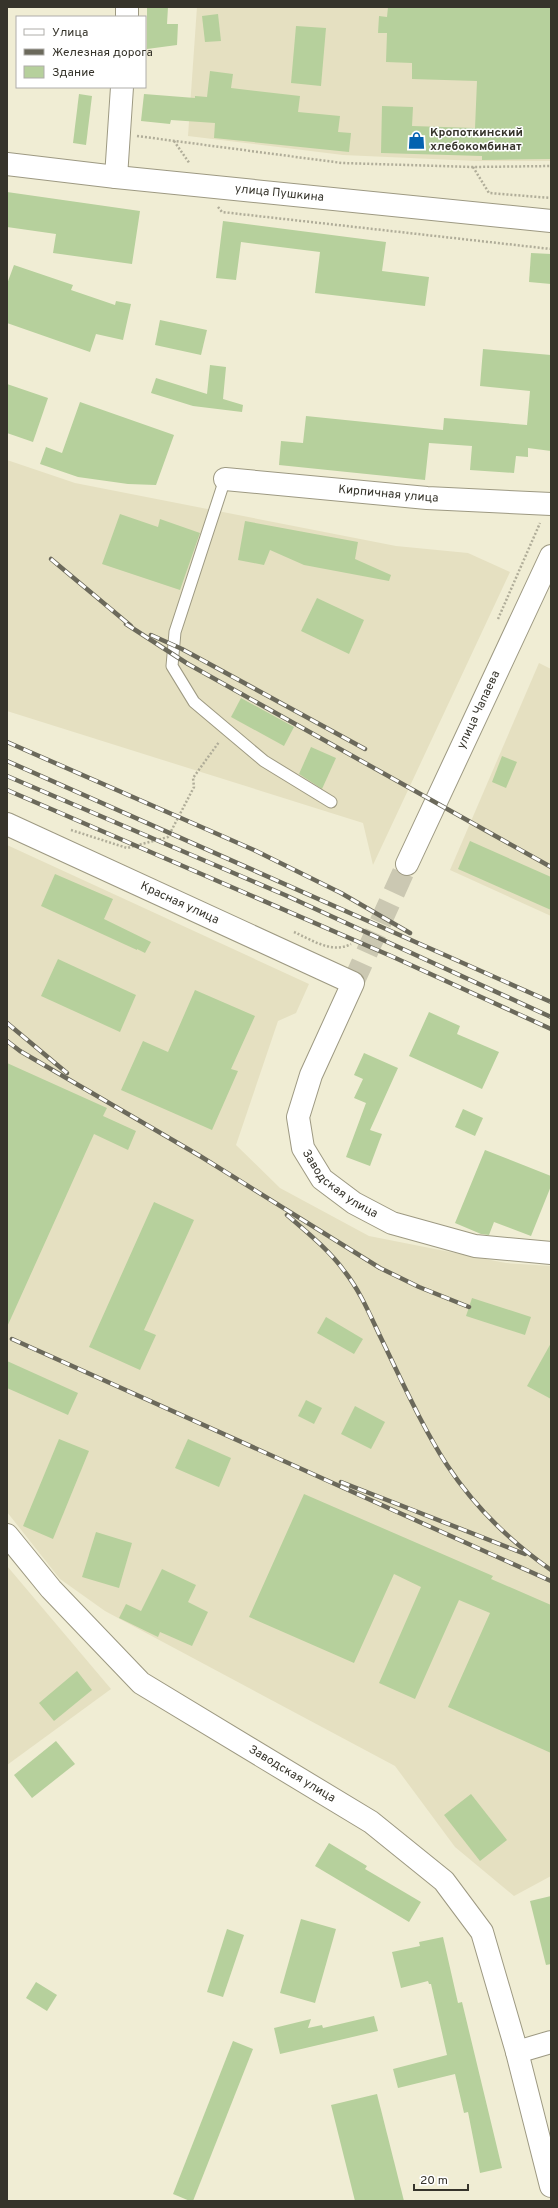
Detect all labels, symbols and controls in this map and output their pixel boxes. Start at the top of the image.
legend [16,16,146,88]
text: Улица [52,25,88,41]
text: Железная дорога [52,45,153,61]
text: Здание [52,65,95,81]
place label: Кропоткинский хлебокомбинат [430,125,523,155]
shop icon: Кропоткинский хлебокомбинат [407,130,427,150]
street label: улица Пушкина [234,181,325,206]
street label: Кирпичная улица [337,482,439,507]
street label: улица Чапаева [454,668,504,752]
street label: Красная улица [138,878,222,928]
street label: Заводская улица [298,1147,381,1222]
street label: Заводская улица [245,1742,338,1807]
scale bar [414,2166,468,2192]
text: 20 m [420,2173,448,2189]

